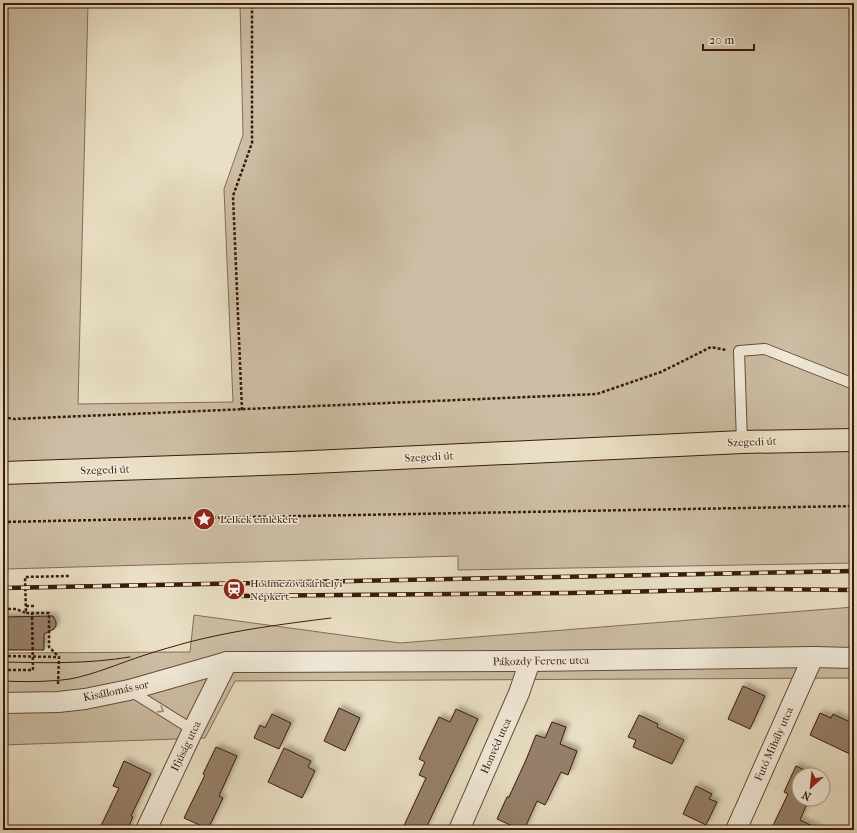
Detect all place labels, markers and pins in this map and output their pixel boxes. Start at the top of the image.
place icon: Lelkek emlékére [191,506,217,532]
place label: Lelkek emlékére [220,513,299,526]
station icon: Hódmezővásárhelyi Népkert [221,576,247,602]
place label: Hódmezővásárhelyi Népkert [250,577,343,603]

